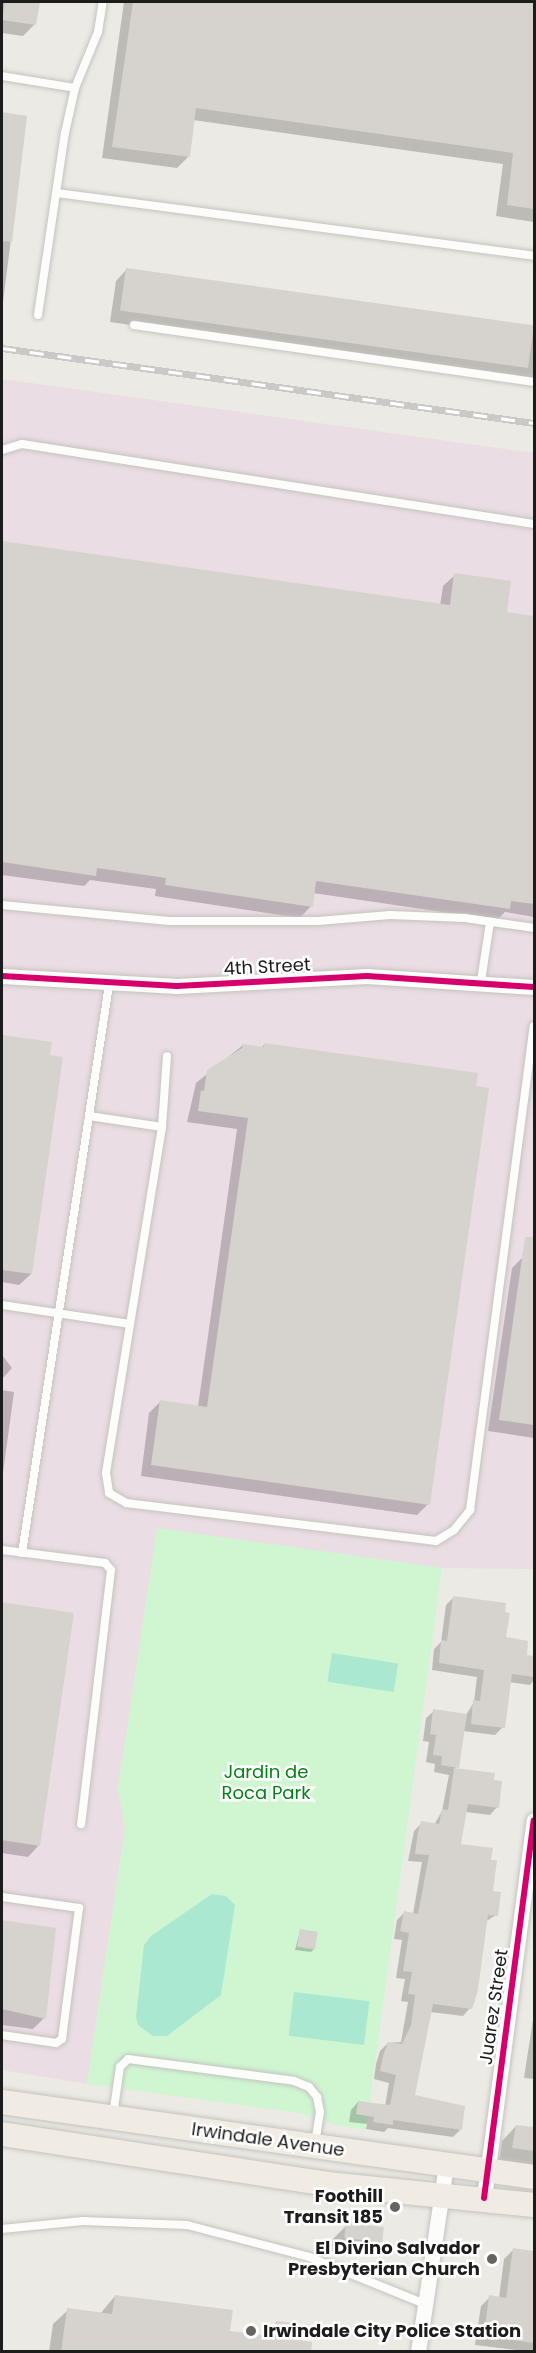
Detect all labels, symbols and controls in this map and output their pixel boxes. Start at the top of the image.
street label: 4th Street [223,954,311,980]
park label: Jardin de Roca Park [222,1762,310,1804]
street label: Juarez Street [475,1948,513,2066]
street label: Irwindale Avenue [190,2119,346,2161]
place label: Foothill Transit 185 [284,2186,383,2228]
marker: Foothill Transit 185 [388,2200,402,2214]
place label: El Divino Salvador Presbyterian Church [288,2238,480,2280]
marker: El Divino Salvador Presbyterian Church [485,2252,499,2266]
place label: Irwindale City Police Station [263,2320,521,2342]
marker: Irwindale City Police Station [244,2324,258,2338]

